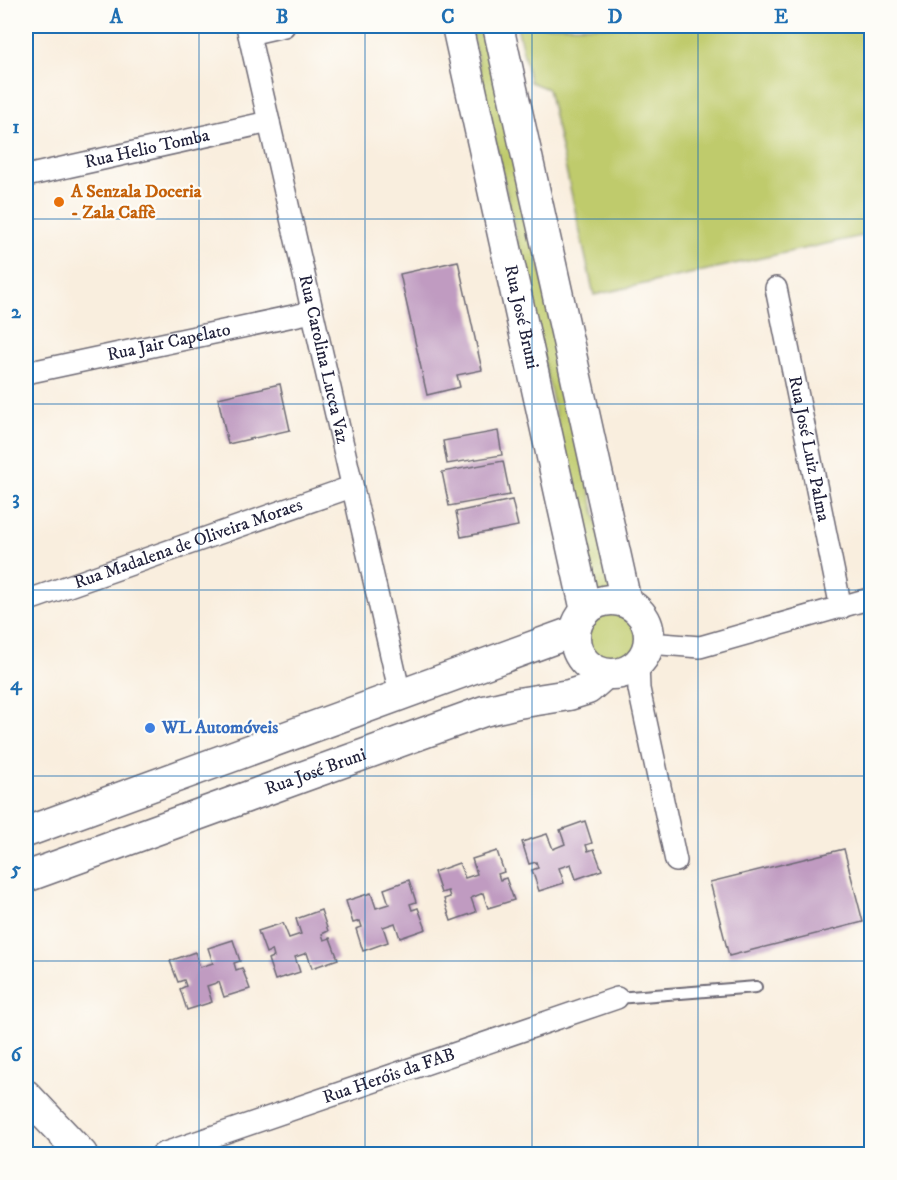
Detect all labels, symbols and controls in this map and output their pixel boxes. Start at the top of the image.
text: A [109,5,124,30]
text: B [276,5,288,30]
text: C [441,5,455,30]
text: D [608,5,623,30]
text: E [774,5,788,30]
text: 1 [12,115,20,140]
street label: Rua Helio Tomba [83,124,212,174]
place label: A Senzala Doceria - Zala Caffè [70,181,202,224]
marker: A Senzala Doceria - Zala Caffè [52,195,66,209]
street label: Rua José Bruni [499,263,543,371]
street label: Rua Carolina Lucca Vaz [293,273,353,446]
text: 2 [11,300,22,325]
street label: Rua Jair Capelato [105,319,233,366]
street label: Rua José Luiz Palma [783,374,834,524]
text: 3 [12,486,20,511]
street label: Rua Madalena de Oliveira Moraes [71,494,305,594]
text: 4 [10,672,23,697]
place label: WL Automóveis [161,717,278,739]
marker: WL Automóveis [143,721,157,735]
street label: Rua José Bruni [262,744,369,800]
text: 5 [10,857,21,882]
text: 6 [11,1043,23,1068]
street label: Rua Heróis da FAB [320,1043,458,1109]

